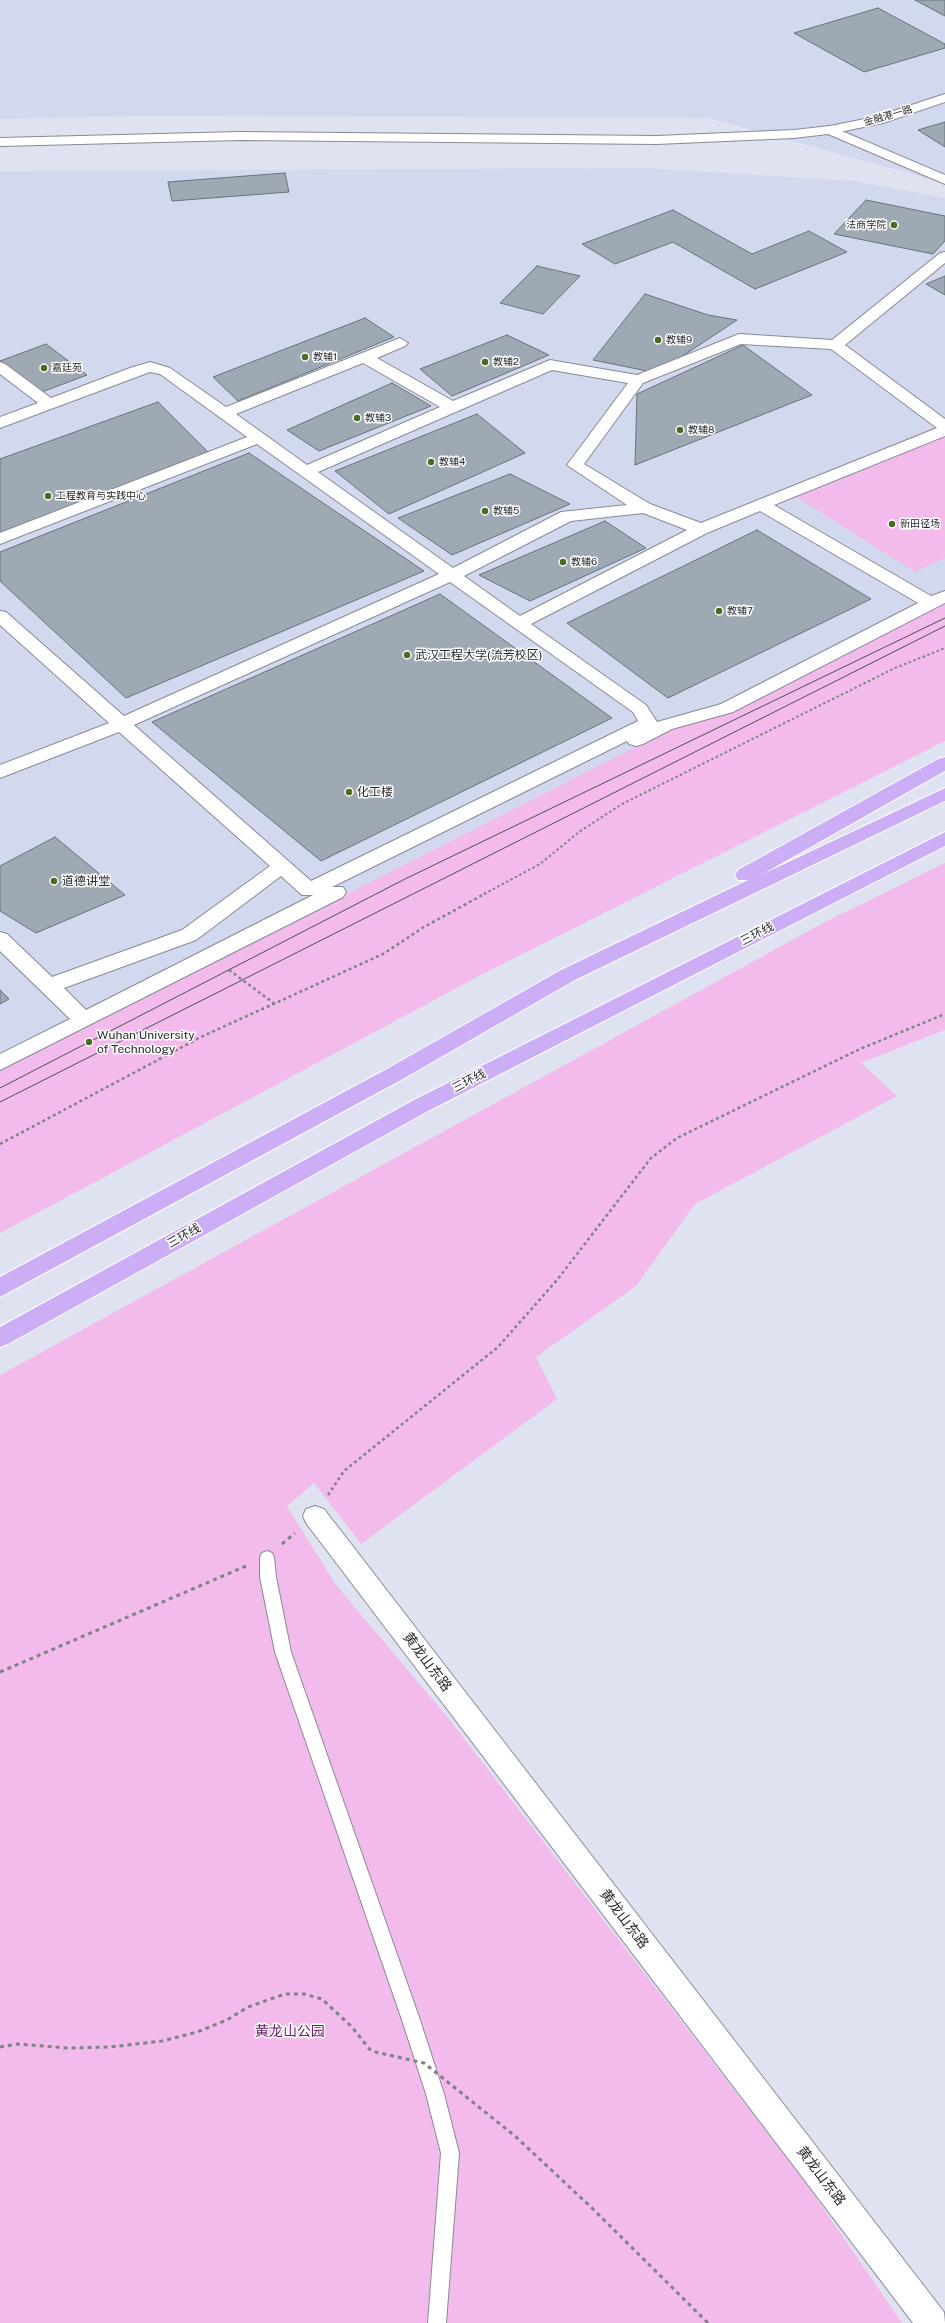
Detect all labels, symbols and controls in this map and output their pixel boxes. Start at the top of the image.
street label: 金融港一路 [862,103,914,129]
place label: 法商学院 [846,219,886,231]
marker: 法商学院 [889,220,899,230]
place label: 教辅9 [666,334,692,346]
marker: 教辅9 [653,335,663,345]
place label: 教辅1 [313,351,337,363]
marker: 教辅1 [300,352,310,362]
place label: 教辅2 [493,356,519,368]
marker: 教辅2 [480,357,490,367]
place label: 嘉廷苑 [52,362,82,374]
marker: 嘉廷苑 [39,363,49,373]
place label: 教辅3 [365,412,391,424]
marker: 教辅3 [352,413,362,423]
place label: 教辅8 [688,424,714,436]
marker: 教辅8 [675,425,685,435]
place label: 教辅4 [439,456,465,468]
marker: 教辅4 [426,457,436,467]
place label: 工程教育与实践中心 [56,490,146,502]
marker: 工程教育与实践中心 [43,491,53,501]
place label: 教辅5 [493,505,519,517]
marker: 教辅5 [480,506,490,516]
place label: 新田径场 [900,518,940,530]
marker: 新田径场 [887,519,897,529]
place label: 教辅6 [571,556,597,568]
marker: 教辅6 [558,557,568,567]
place label: 教辅7 [727,605,753,617]
marker: 教辅7 [714,606,724,616]
place label: 武汉工程大学(流芳校区) [415,648,542,662]
marker: 武汉工程大学(流芳校区) [402,650,412,660]
place label: 化工楼 [357,785,393,799]
marker: 化工楼 [344,787,354,797]
place label: 道德讲堂 [62,874,110,888]
marker: 道德讲堂 [49,876,59,886]
street label: 三环线 [738,919,776,949]
place label: Wuhan University of Technology [97,1028,195,1056]
marker: Wuhan University of Technology [84,1037,94,1047]
street label: 三环线 [450,1066,488,1096]
street label: 三环线 [165,1221,203,1251]
street label: 黄龙山东路 [399,1629,455,1695]
street label: 黄龙山东路 [596,1886,652,1952]
park label: 黄龙山公园 [255,2024,325,2040]
street label: 黄龙山东路 [793,2143,849,2209]

